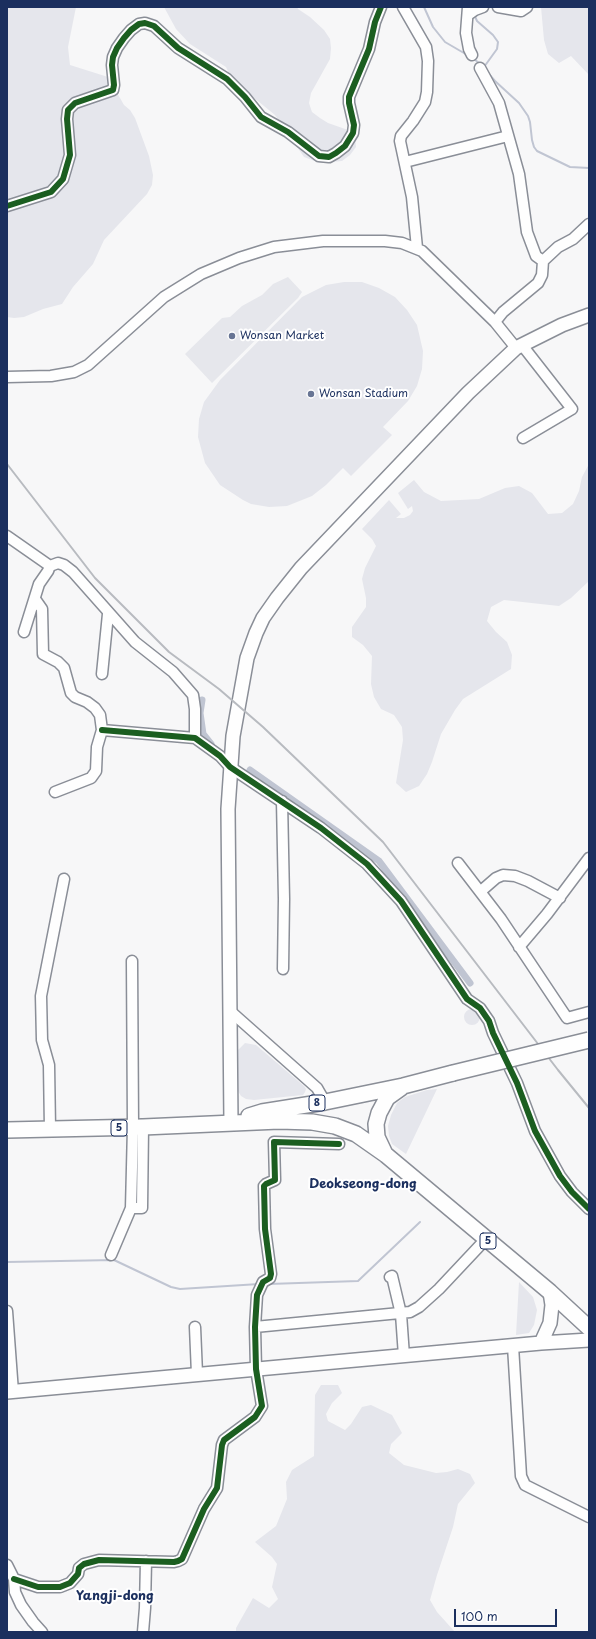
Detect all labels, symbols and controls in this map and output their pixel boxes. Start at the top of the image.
place label: Wonsan Market [240,329,324,343]
marker: Wonsan Market [227,331,237,341]
place label: Wonsan Stadium [319,387,408,401]
marker: Wonsan Stadium [306,389,316,399]
road number: 8 [309,1095,325,1111]
road number: 5 [111,1120,127,1136]
district label: Deokseong-dong [309,1176,417,1192]
road number: 5 [480,1233,496,1249]
district label: Yangji-dong [76,1588,154,1604]
scale bar [456,1601,559,1627]
text: 100 m [461,1607,498,1625]

